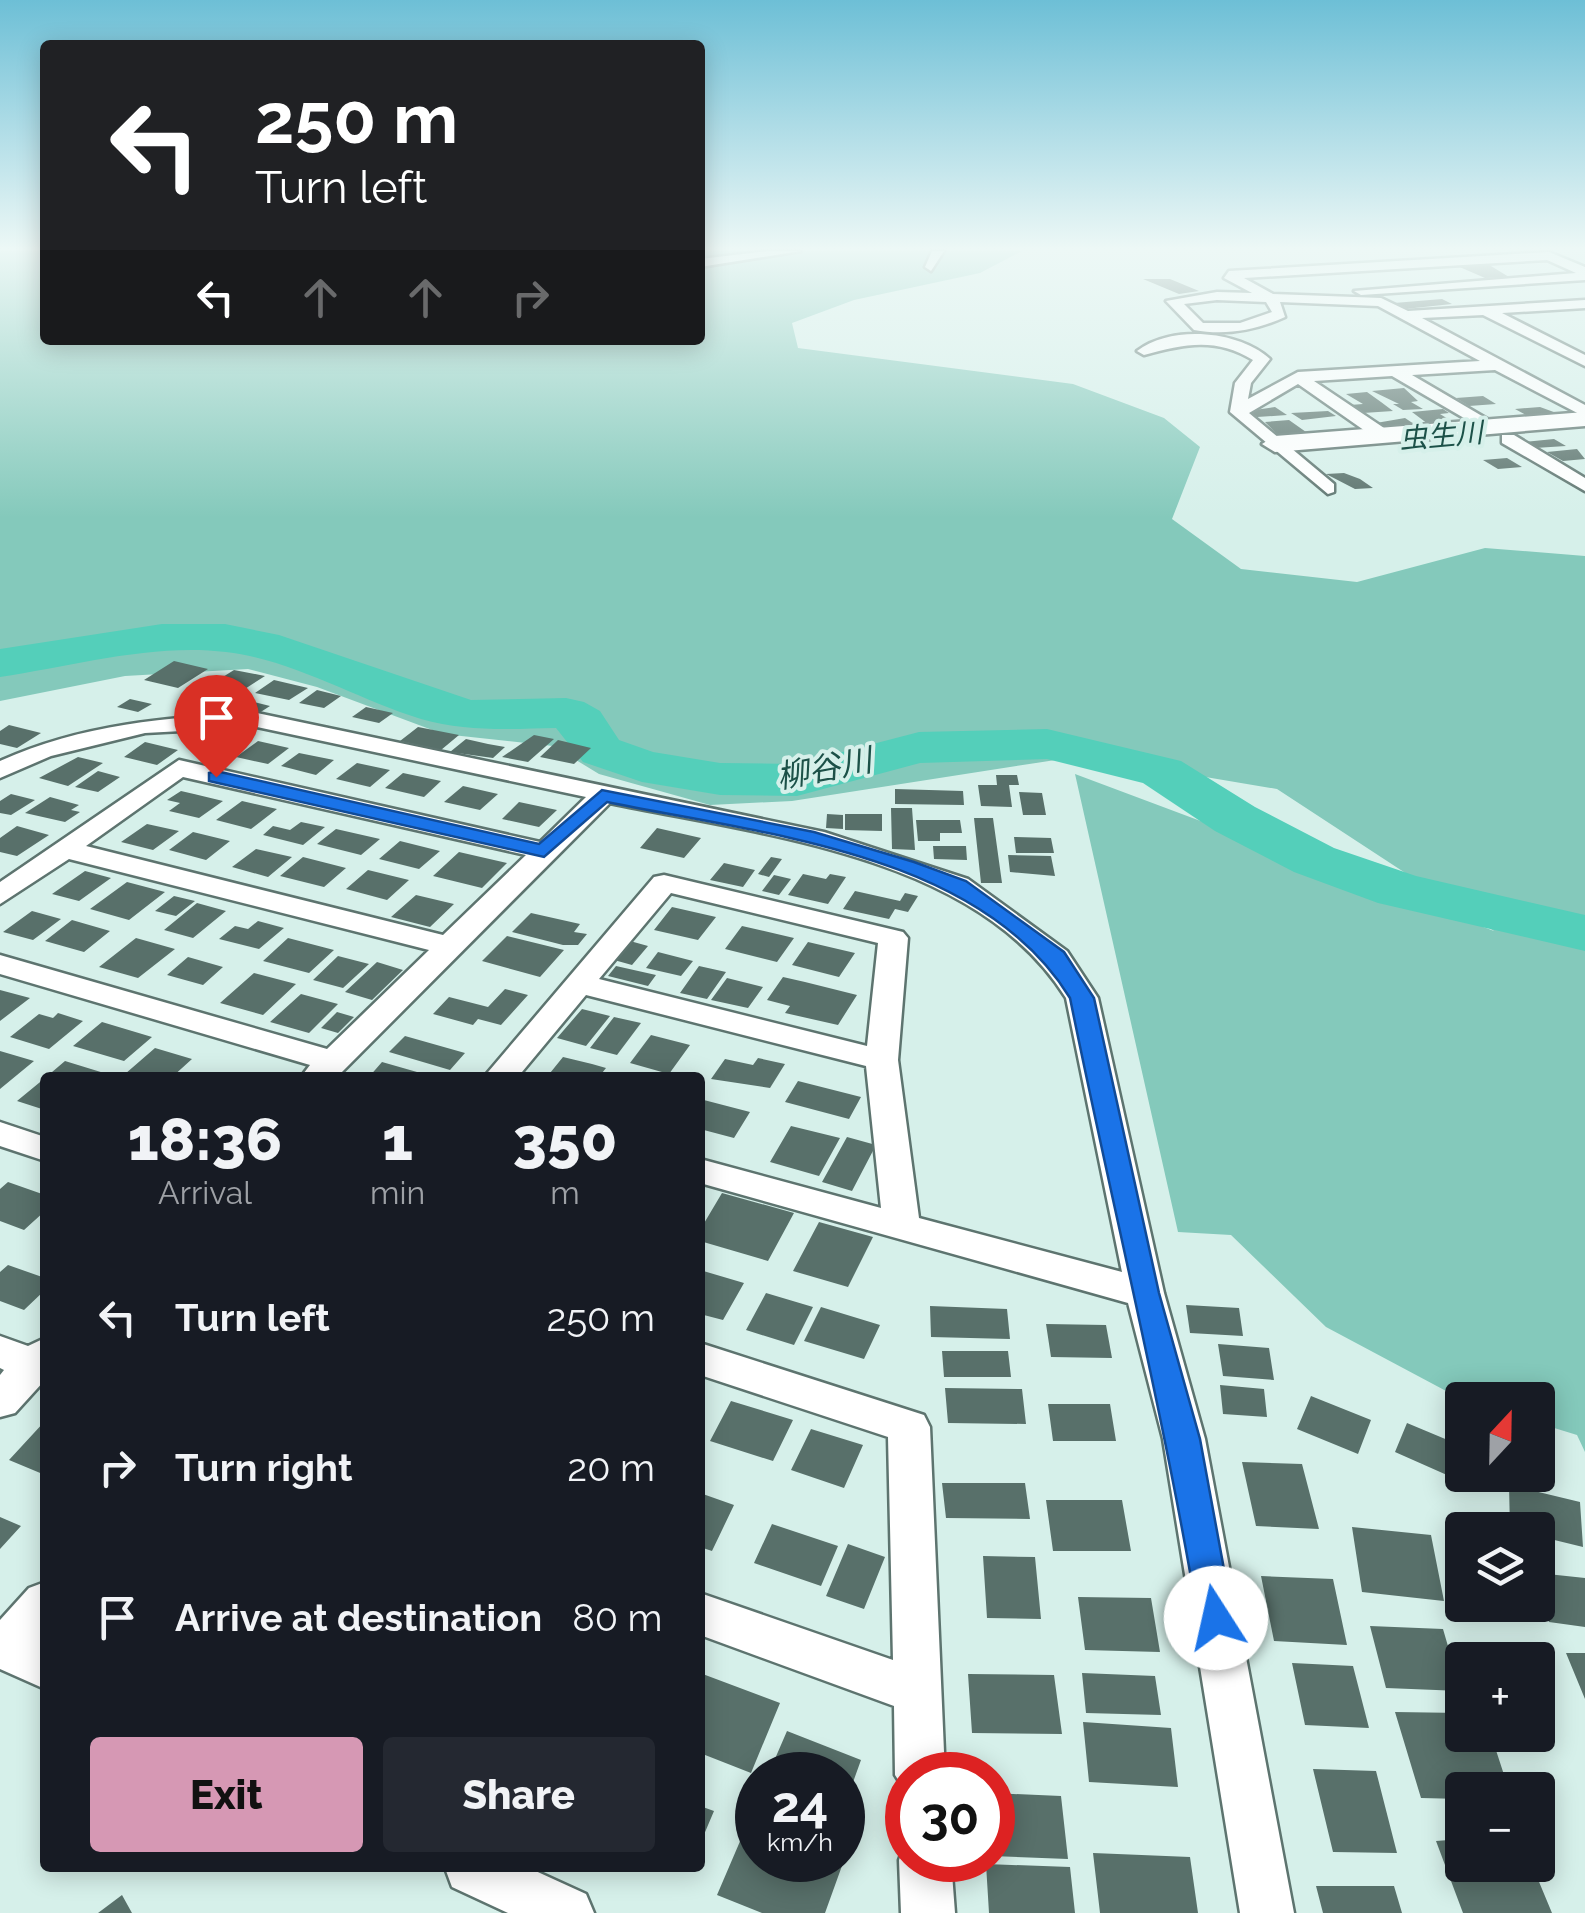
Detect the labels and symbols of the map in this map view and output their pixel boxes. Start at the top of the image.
water label: 虫生川 [1398,416,1487,456]
pin [174,675,259,778]
water label: 柳谷川 [773,740,878,795]
north arrow [1445,1382,1555,1492]
position arrow [1164,1566,1268,1670]
speed limit sign: 30 [885,1752,1015,1882]

